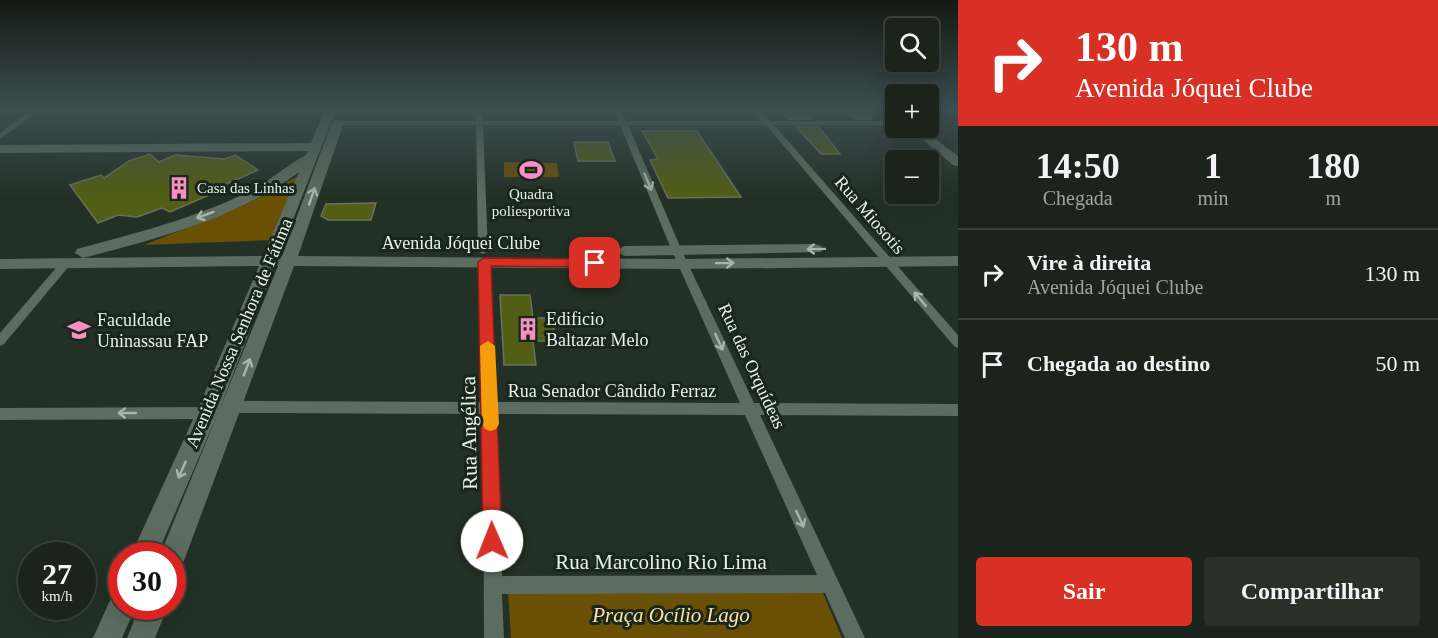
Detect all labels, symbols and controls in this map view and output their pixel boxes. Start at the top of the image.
map controls [885,18,939,204]
button: search [885,18,939,72]
icon: right [976,24,1054,102]
text: 130 m [1075,24,1184,70]
text: Avenida Jóquei Clube [1075,73,1313,103]
button: + [885,84,939,138]
text: 14:50 [1036,146,1120,186]
text: 1 [1204,146,1222,186]
text: 180 [1306,146,1360,186]
button: − [885,150,939,204]
sports icon: Quadra poliesportiva [518,157,544,183]
street label: Rua Miosotis [831,172,909,258]
one-way arrow [643,173,654,191]
building icon: Casa das Linhas [166,175,192,201]
place label: Casa das Linhas [197,180,295,196]
place label: Quadra poliesportiva [492,186,570,219]
one-way arrow [307,187,318,206]
text: Chegada [1043,187,1113,209]
text: min [1197,187,1229,209]
text: m [1326,187,1341,209]
one-way arrow [196,210,215,221]
street label: Avenida Nossa Senhora de Fátima [181,215,297,451]
street label: Avenida Jóquei Clube [382,233,540,253]
pin [569,237,620,288]
one-way arrow [806,244,826,255]
icon: arrive [578,246,611,279]
text: Vire à direita [1027,250,1151,275]
one-way arrow [714,257,734,269]
icon: right [976,258,1009,291]
text: 130 m [1364,261,1420,286]
text: Avenida Jóquei Clube [1027,276,1203,298]
one-way arrow [914,291,927,307]
street label: Rua das Orquídeas [714,300,790,432]
place label: Edificio Baltazar Melo [546,309,648,350]
place label: Faculdade Uninassau FAP [97,310,208,351]
building icon: Edificio Baltazar Melo [515,316,541,342]
school or university icon: Faculdade Uninassau FAP [66,317,92,343]
one-way arrow [714,332,726,350]
icon: arrive [976,348,1009,381]
text: Chegada ao destino [1027,351,1210,376]
text: 50 m [1375,351,1420,376]
one-way arrow [242,358,253,376]
street label: Rua Angélica [456,375,482,490]
street label: Rua Senador Cândido Ferraz [508,381,716,401]
one-way arrow [118,407,138,419]
one-way arrow [175,461,186,479]
position arrow [460,509,524,573]
one-way arrow [795,510,807,528]
speed limit sign: 30 [108,542,186,620]
street label: Rua Marcolino Rio Lima [555,550,768,574]
text: 27 [42,557,72,590]
button: Sair [976,557,1192,626]
button: Compartilhar [1204,557,1420,626]
text: km/h [42,588,72,604]
park label: Praça Ocílio Lago [591,603,750,627]

